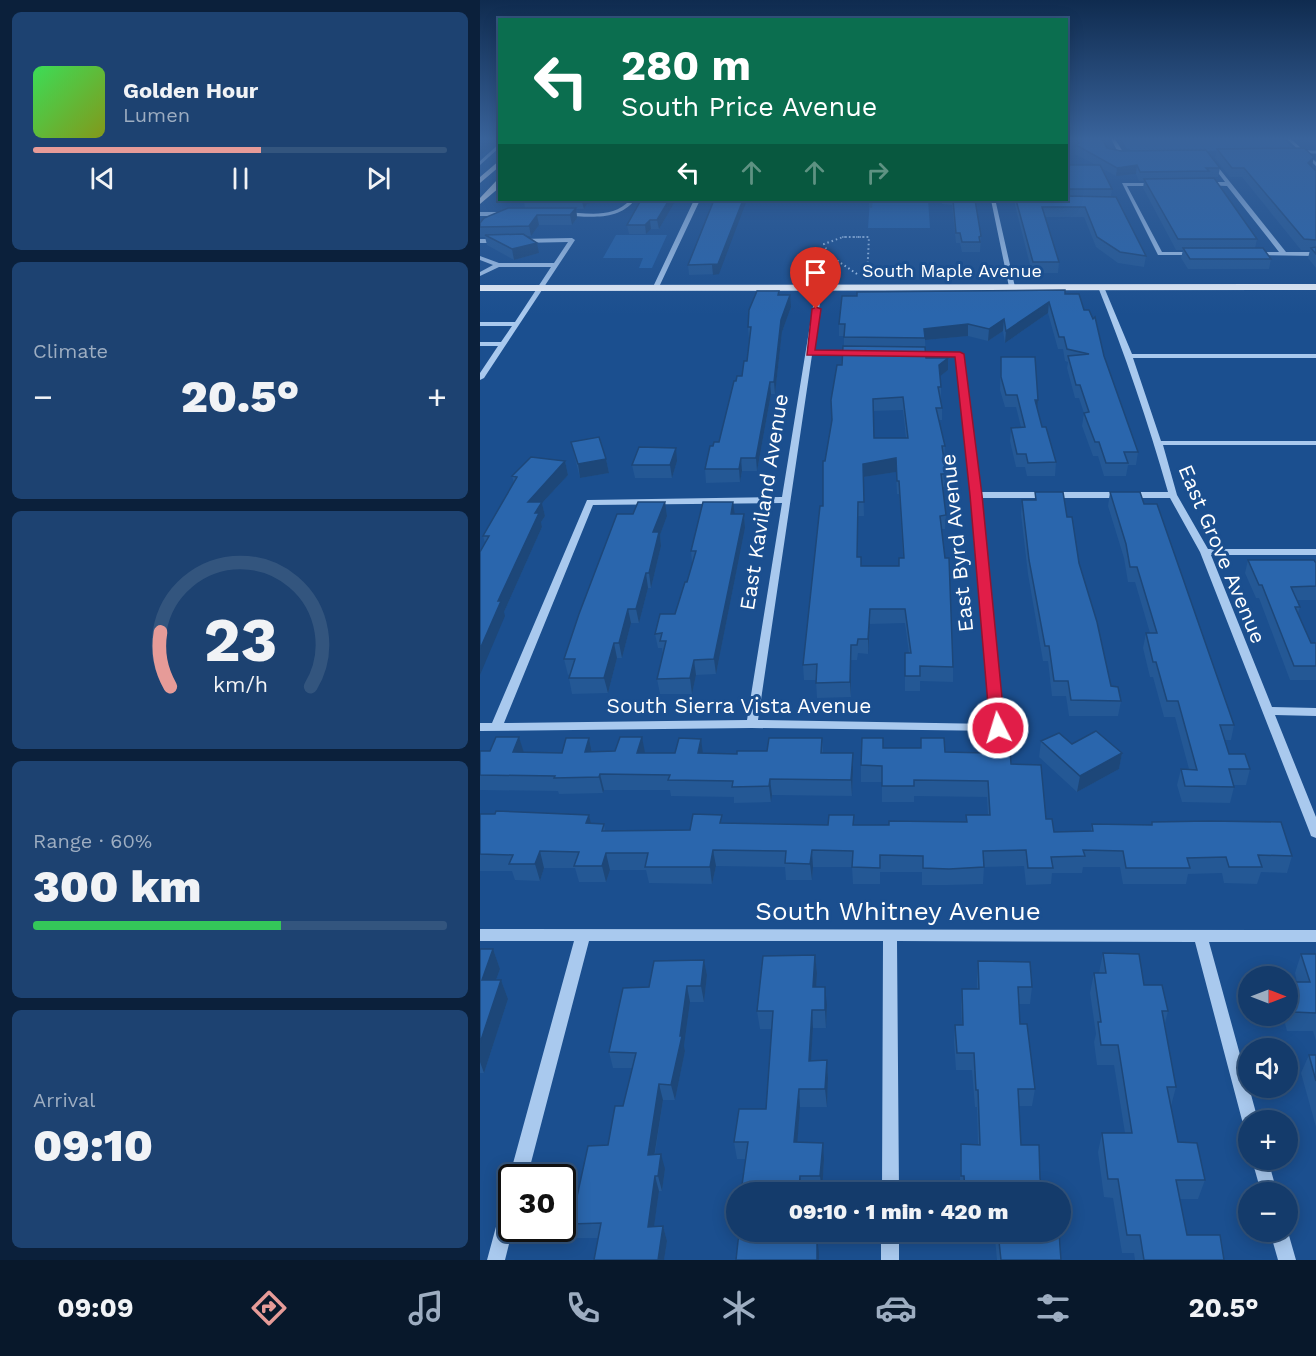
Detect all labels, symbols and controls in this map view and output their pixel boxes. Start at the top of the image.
text: 280 m [621,41,751,90]
icon: left [522,42,600,120]
text: Golden Hour [123,78,258,103]
text: South Price Avenue [621,91,877,123]
text: Lumen [123,103,190,127]
icon: left [672,156,705,189]
icon: ahead [735,156,768,189]
icon: ahead [798,156,831,189]
icon: right [861,156,894,189]
icon: previous [86,162,119,195]
icon: pause [224,162,257,195]
icon: next [362,162,395,195]
pin [790,247,841,309]
icon: arrive [799,256,832,289]
street label: South Maple Avenue [862,260,1042,281]
text: Climate [33,339,108,363]
text: 20.5° [181,370,299,423]
text: − [33,377,53,416]
text: + [427,377,447,416]
street label: East Kaviland Avenue [734,392,793,612]
street label: East Byrd Avenue [935,453,978,633]
street label: East Grove Avenue [1173,461,1271,647]
text: 23 [203,603,277,676]
text: km/h [212,672,268,697]
street label: South Sierra Vista Avenue [607,693,871,718]
position arrow [966,696,1030,760]
text: Range · 60% [33,829,152,853]
text: 300 km [33,860,201,913]
street label: South Whitney Avenue [755,896,1041,926]
north arrow [1238,966,1298,1026]
map controls [1238,966,1298,1242]
button: sound [1238,1038,1298,1098]
text: Arrival [33,1088,95,1112]
button: + [1238,1110,1298,1170]
text: 09:10 [33,1119,153,1172]
speed limit sign: 30 [498,1164,576,1242]
button: − [1238,1182,1298,1242]
text: 09:10 · 1 min · 420 m [789,1199,1008,1224]
icon: directions [248,1287,290,1329]
icon: music [405,1287,447,1329]
icon: phone [562,1287,604,1329]
icon: climate [718,1287,760,1329]
icon: car [875,1287,917,1329]
icon: filters [1032,1287,1074,1329]
text: 09:09 [57,1292,134,1324]
text: 20.5° [1188,1292,1259,1324]

